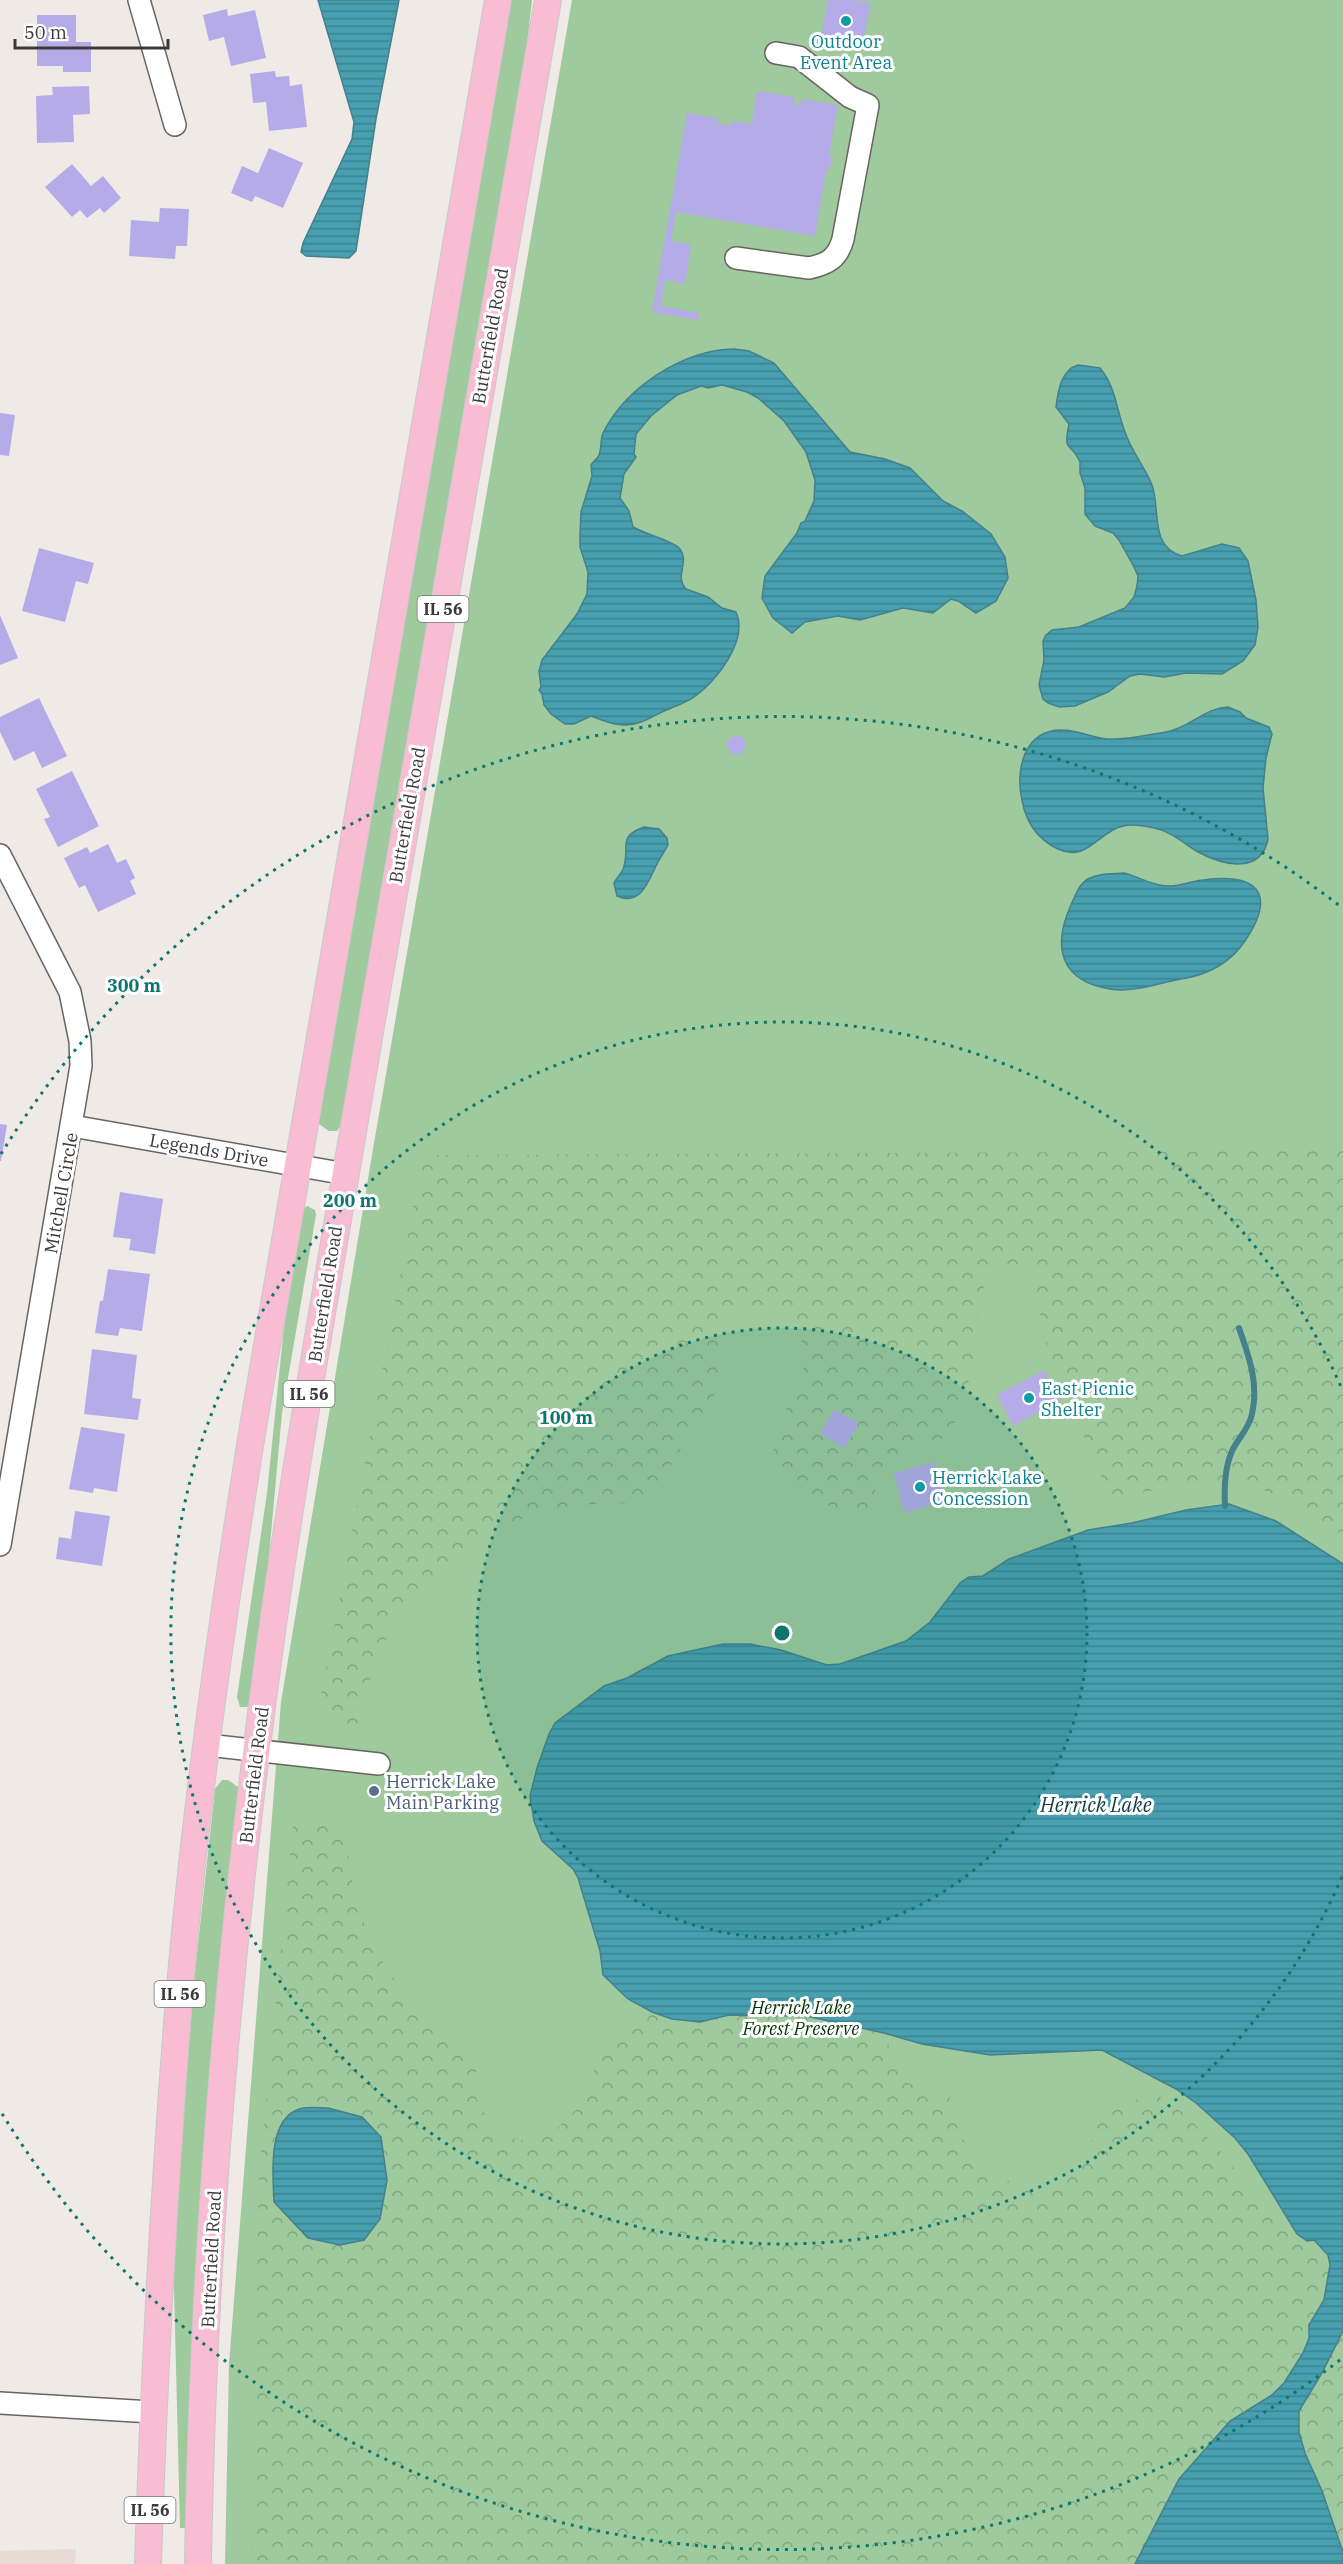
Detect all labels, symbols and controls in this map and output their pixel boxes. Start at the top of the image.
scale bar [15,12,168,50]
marker: Outdoor Event Area [839,14,853,28]
text: 50 m [24,21,67,44]
place label: Outdoor Event Area [800,30,892,74]
street label: Butterfield Road [467,266,513,406]
road number: IL 56 [418,596,468,622]
street label: Butterfield Road [384,745,430,885]
text: 300 m [107,974,162,997]
street label: Legends Drive [148,1128,270,1172]
street label: Mitchell Circle [39,1131,83,1255]
text: 200 m [323,1189,378,1212]
street label: Butterfield Road [303,1224,347,1364]
place label: East Picnic Shelter [1041,1377,1134,1421]
road number: IL 56 [284,1381,334,1407]
marker: East Picnic Shelter [1022,1391,1036,1405]
text: 100 m [539,1406,594,1429]
place label: Herrick Lake Concession [932,1466,1042,1510]
marker: Herrick Lake Concession [913,1480,927,1494]
centre of rings [772,1623,792,1643]
street label: Butterfield Road [234,1705,274,1845]
place label: Herrick Lake Main Parking [386,1770,499,1814]
marker: Herrick Lake Main Parking [367,1784,381,1798]
water label: Herrick Lake [1039,1791,1152,1818]
road number: IL 56 [154,1981,206,2007]
park label: Herrick Lake Forest Preserve [742,1996,859,2040]
street label: Butterfield Road [196,2189,226,2328]
road number: IL 56 [124,2497,176,2523]

